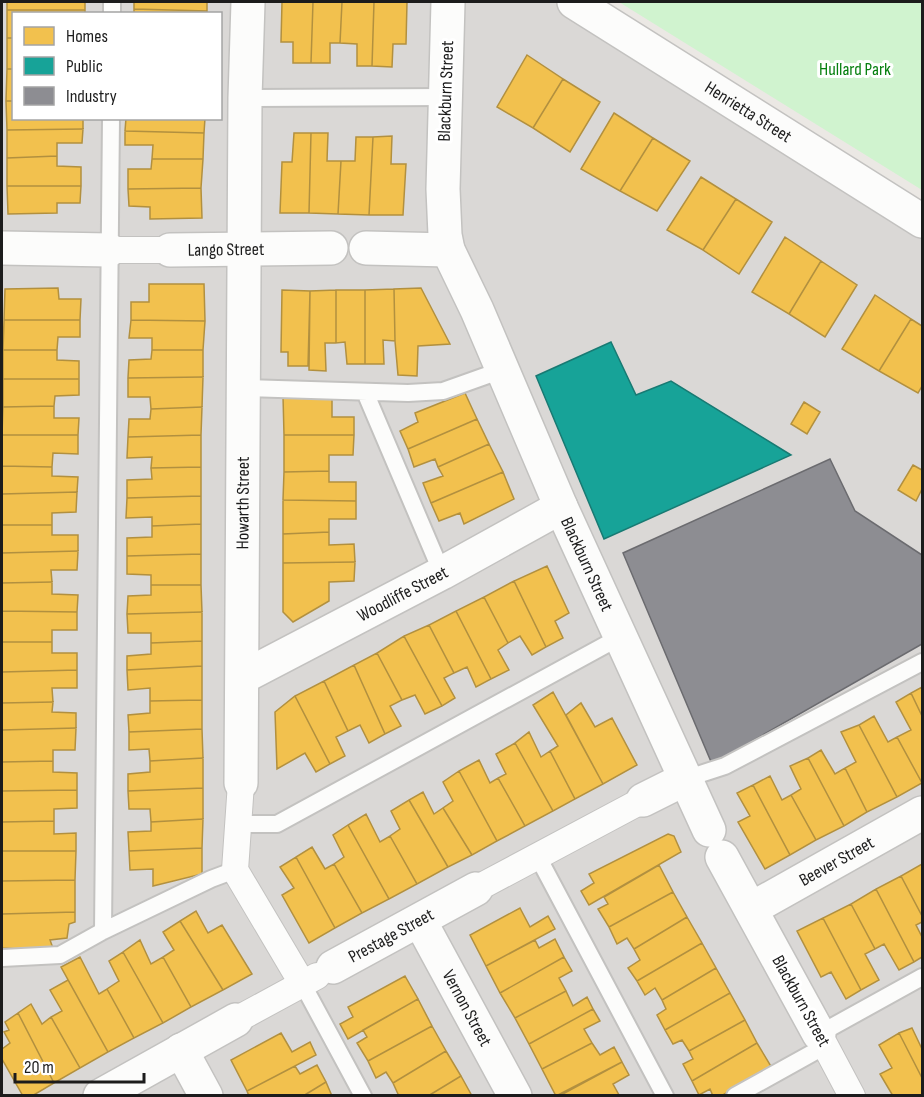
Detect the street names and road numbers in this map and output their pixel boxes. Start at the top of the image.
street label: Blackburn Street [434,40,458,142]
street label: Henrietta Street [701,77,796,147]
street label: Lango Street [187,238,265,260]
street label: Howarth Street [232,456,253,550]
street label: Blackburn Street [557,514,618,615]
street label: Woodliffe Street [354,561,452,626]
street label: Beever Street [795,831,878,890]
street label: Prestage Street [345,903,438,967]
street label: Blackburn Street [767,952,835,1051]
street label: Vernon Street [438,966,497,1050]

